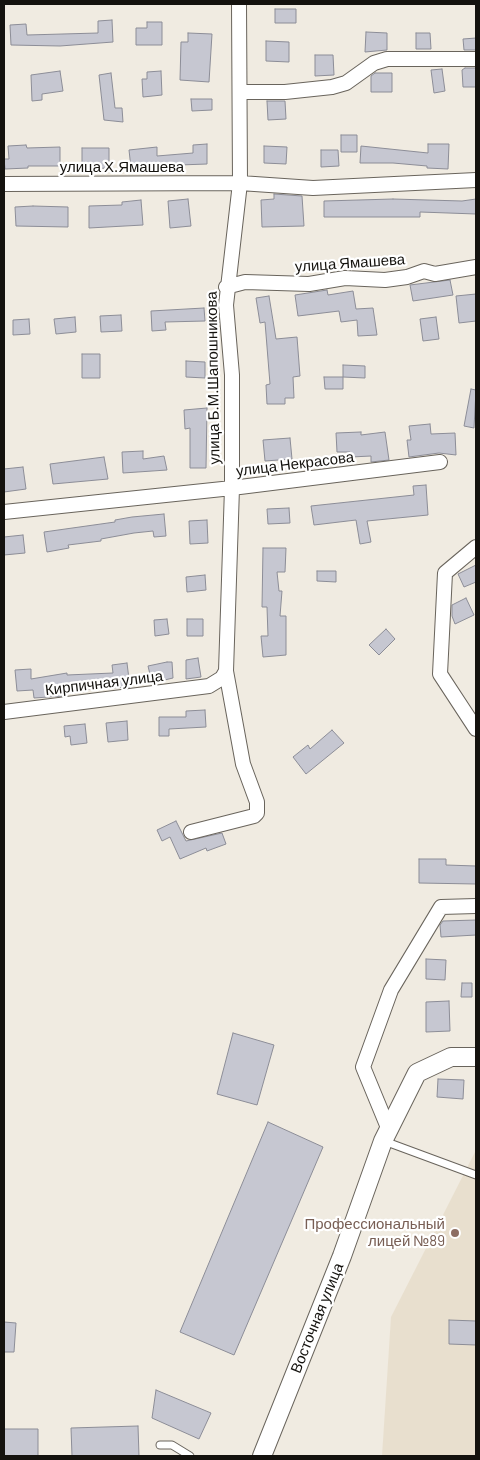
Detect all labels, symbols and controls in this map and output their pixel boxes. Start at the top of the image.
street label: улица Х.Ямашева [60,158,184,176]
street label: улица Ямашева [294,250,406,276]
street label: улица Б.М.Шапошникова [202,291,224,465]
street label: улица Некрасова [235,448,355,480]
street label: Кирпичная улица [44,667,164,699]
place label: Профессиональный лицей №89 [304,1215,445,1250]
marker: Профессиональный лицей №89 [449,1227,461,1239]
street label: Восточная улица [287,1260,347,1376]

